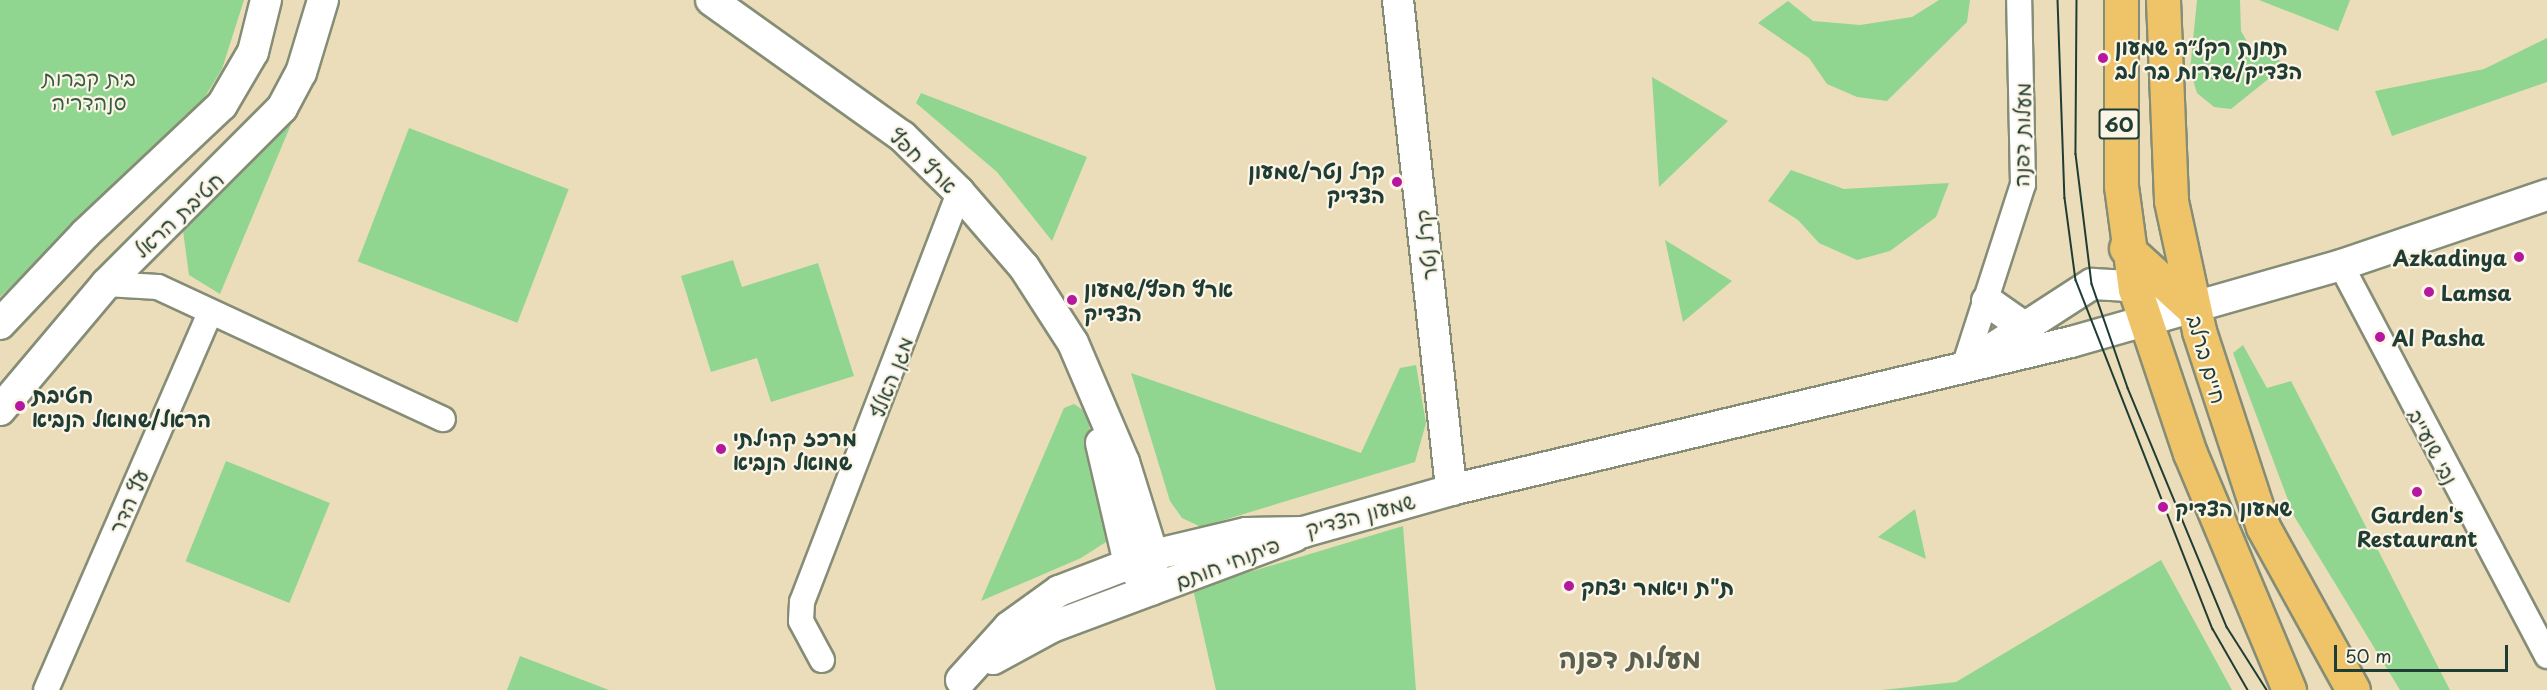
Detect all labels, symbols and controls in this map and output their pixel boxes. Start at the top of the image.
place label: תחנת רקל״ה שמעון הצדיק/שדרות בר לב [2115,33,2302,83]
marker: תחנת רקל״ה שמעון הצדיק/שדרות בר לב [2096,51,2110,65]
park label: בית קברות סנהדריה [42,64,136,114]
street label: מעלות דפנה [2007,83,2035,187]
road number: 60 [2098,107,2140,141]
street label: ארץ חפץ [885,122,963,198]
place label: קרל נטר/שמעון הצדיק [1248,157,1385,207]
street label: חטיבת הראל [128,166,228,262]
marker: קרל נטר/שמעון הצדיק [1390,175,1404,189]
street label: קרל נטר [1409,208,1441,282]
place label: Azkadinya [2393,244,2507,270]
marker: Azkadinya [2512,250,2526,264]
place label: ארץ חפץ/שמעון הצדיק [1084,275,1233,325]
place label: Lamsa [2441,279,2511,305]
marker: Lamsa [2422,285,2436,299]
marker: ארץ חפץ/שמעון הצדיק [1065,293,1079,307]
street label: חיים ברלב [2183,312,2233,406]
place label: Al Pasha [2392,324,2486,350]
marker: Al Pasha [2373,330,2387,344]
street label: מגן האלף [863,333,917,421]
place label: חטיבת הראל/שמואל הנביא [32,381,211,431]
marker: חטיבת הראל/שמואל הנביא [13,399,27,413]
street label: נבי שועייב [2404,404,2464,488]
place label: מרכז קהילתי שמואל הנביא [733,424,857,474]
marker: מרכז קהילתי שמואל הנביא [714,442,728,456]
street label: עץ הדר [103,465,153,537]
marker: Garden's Restaurant [2410,485,2424,499]
street label: שמעון הצדיק [1302,487,1418,541]
place label: שמעון הצדיק [2175,494,2292,520]
marker: שמעון הצדיק [2156,500,2170,514]
place label: Garden's Restaurant [2357,501,2477,551]
street label: פיתוחי חותם [1171,530,1283,594]
place label: ת"ת ויאמר יצחק [1581,573,1734,599]
marker: ת"ת ויאמר יצחק [1562,579,1576,593]
scale bar [2337,633,2511,671]
district label: מעלות דפנה [1559,641,1701,673]
text: 50 m [2345,642,2392,669]

